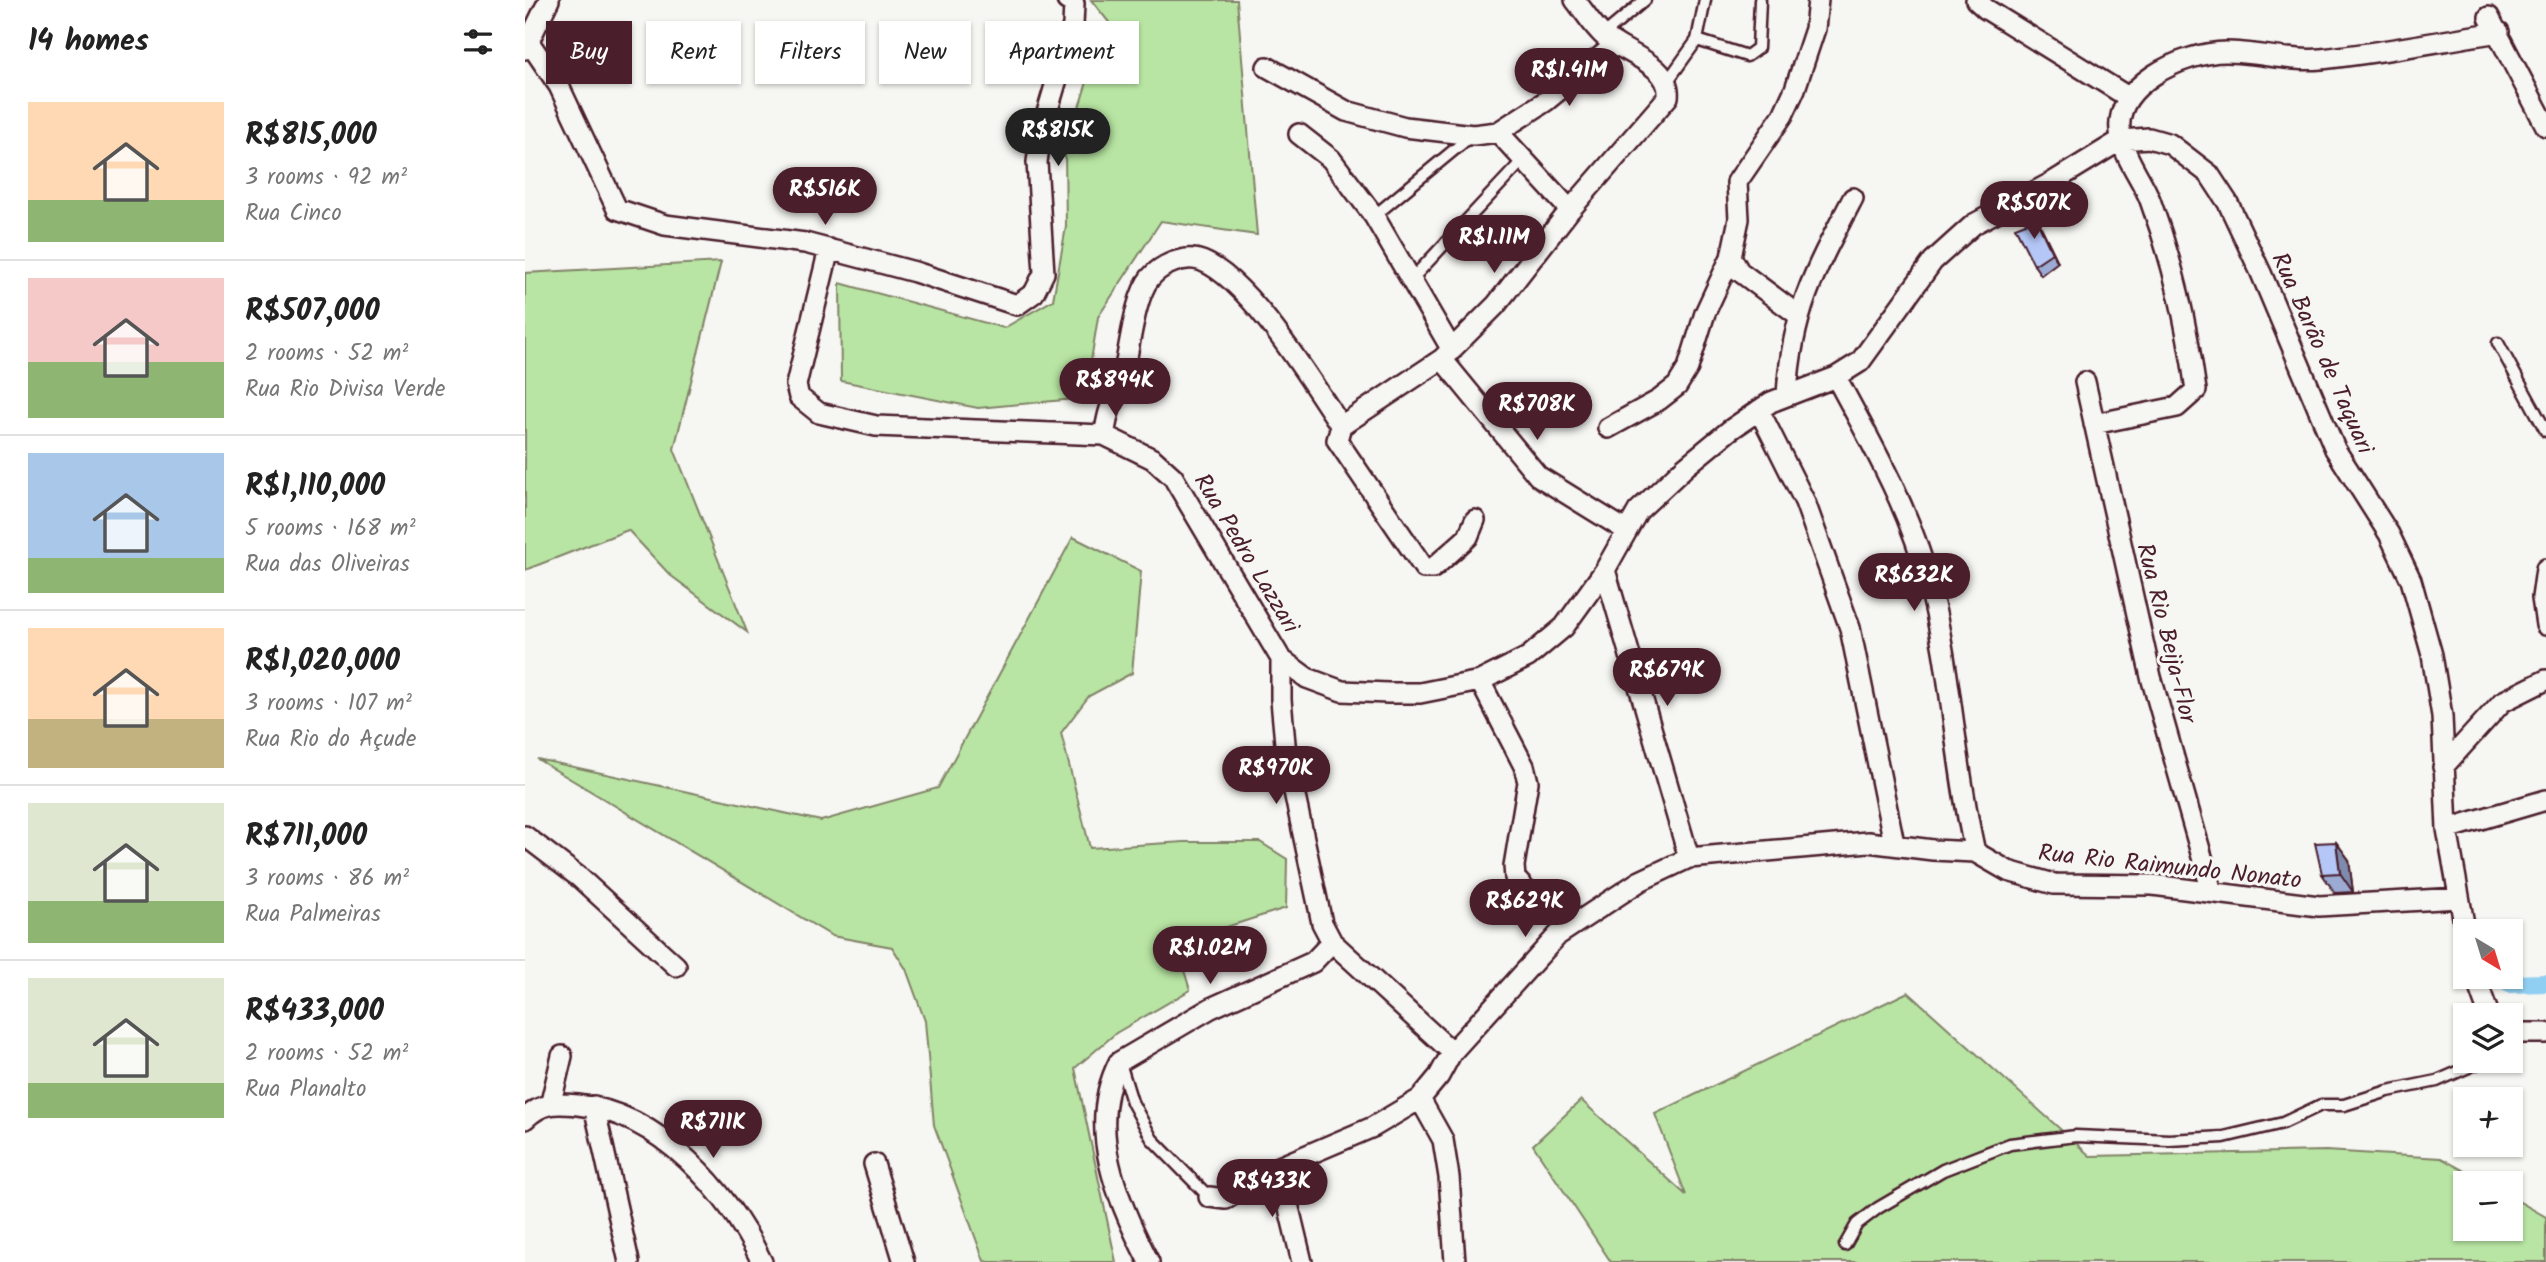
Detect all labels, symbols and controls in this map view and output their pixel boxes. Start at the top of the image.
text: 14 homes [28,18,149,66]
chip: Buy [546,21,632,84]
chip: Rent [646,21,741,84]
chip: Filters [755,21,865,84]
chip: New [879,21,971,84]
chip: Apartment [985,21,1139,84]
icon: filters [459,23,497,61]
pin: R$1.41M [1504,48,1634,108]
text: R$1.41M [1531,53,1607,89]
pin: R$815K [1001,108,1115,168]
text: R$815,000 [245,112,377,160]
text: R$815K [1021,113,1095,149]
icon: home [84,130,168,214]
text: 3 rooms · 92 m² [245,160,407,196]
pin: R$516K [768,168,882,227]
text: R$516K [789,172,861,208]
pin: R$507K [1977,182,2091,241]
text: R$507K [1996,186,2072,222]
text: Rua Cinco [245,196,342,232]
pin: R$1.11M [1429,216,1559,275]
text: R$1.11M [1458,220,1530,256]
street label: Rua Barão de Taquari [2260,247,2384,462]
text: R$507,000 [245,288,380,336]
icon: home [84,306,168,390]
text: 2 rooms · 52 m² [245,336,408,372]
pin: R$894K [1058,358,1172,418]
text: R$894K [1075,363,1155,399]
text: Rua Rio Divisa Verde [245,372,445,408]
pin: R$708K [1480,382,1594,442]
text: R$708K [1498,387,1576,423]
text: R$1,110,000 [245,463,385,511]
street label: Rua Pedro Lazzari [1182,466,1310,643]
icon: home [84,481,168,565]
text: 5 rooms · 168 m² [245,511,416,547]
street label: Rua Rio Beija-Flor [2124,539,2207,729]
text: Rua das Oliveiras [245,547,410,583]
pin: R$632K [1857,554,1971,613]
text: R$632K [1874,558,1954,594]
text: R$1,020,000 [245,638,400,686]
pin: R$679K [1610,648,1724,708]
text: R$679K [1629,653,1705,689]
icon: home [84,656,168,740]
text: 3 rooms · 107 m² [245,686,412,722]
text: Rua Rio do Açude [245,722,416,758]
pin: R$970K [1219,746,1333,806]
text: R$970K [1238,751,1314,787]
text: R$711,000 [245,813,367,861]
icon: home [84,831,168,915]
street label: Rua Rio Raimundo Nonato [2036,834,2304,901]
text: 3 rooms · 86 m² [245,861,409,897]
pin: R$629K [1468,880,1582,939]
text: R$629K [1486,884,1564,920]
text: Rua Palmeiras [245,897,381,933]
north arrow [2453,919,2523,989]
map controls [2453,919,2523,1241]
pin: R$1.02M [1145,926,1275,986]
text: R$1.02M [1169,931,1251,967]
text: R$433,000 [245,988,384,1036]
button: layers [2453,1003,2523,1073]
icon: home [84,1006,168,1090]
text: 2 rooms · 52 m² [245,1036,408,1072]
text: Rua Planalto [245,1072,366,1108]
button: + [2453,1087,2523,1157]
pin: R$711K [656,1100,770,1160]
text: R$711K [680,1105,746,1141]
pin: R$433K [1215,1160,1329,1219]
text: R$433K [1233,1164,1311,1200]
button: − [2453,1171,2523,1241]

